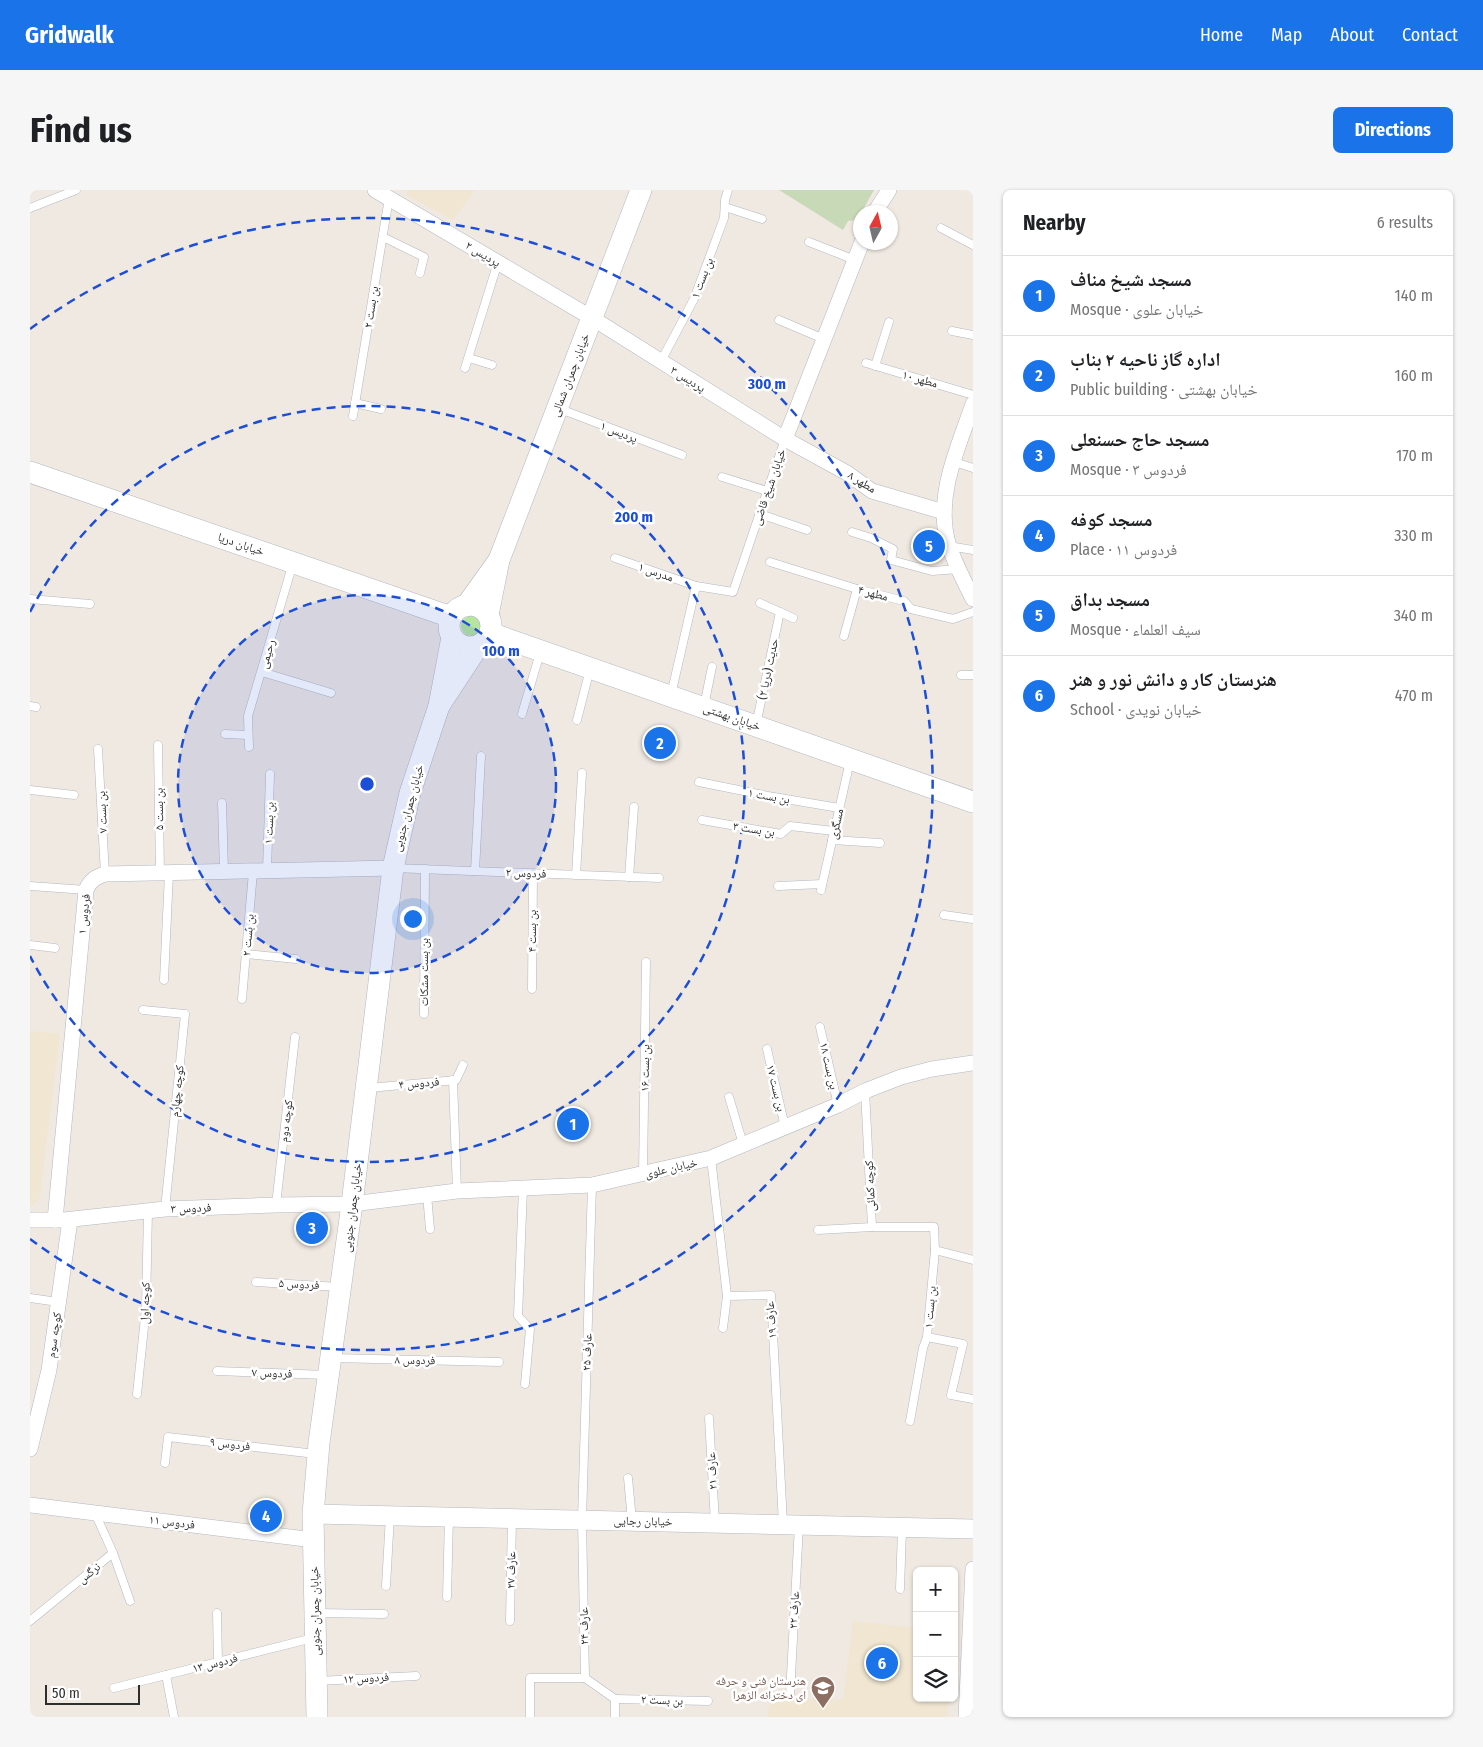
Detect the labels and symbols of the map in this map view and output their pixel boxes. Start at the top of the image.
north arrow [853,205,898,250]
street label: پردیس ۲ [463,238,503,270]
street label: بن بست ۱ [688,256,716,300]
street label: بن بست ۲ [361,285,382,329]
street label: خیابان چمران شمالی [548,331,593,419]
street label: پردیس ۳ [668,363,708,396]
street label: مطهر ۱۰ [901,367,939,391]
text: 300 m [747,375,786,393]
street label: پردیس ۱ [598,419,640,446]
street label: خیابان شیخ قاضی [749,447,789,527]
street label: مطهر ۸ [845,468,879,496]
text: 200 m [614,508,653,526]
pin: 5 [913,527,945,565]
street label: خیابان دریا [216,530,266,559]
street label: مدرس ۱ [637,559,675,585]
street label: مطهر ۴ [856,582,890,604]
street label: رحیمی [256,637,278,670]
street label: حدیث (دریا ۲) [755,637,782,701]
text: 100 m [482,642,520,660]
street label: خیابان بهشتی [701,701,763,734]
pin: 2 [644,724,676,762]
street label: خیابان چمران جنوبی [390,763,427,853]
centre of rings [358,775,376,793]
street label: بن بست ۱ [747,785,791,807]
street label: بن بست ۵ [152,788,167,830]
street label: بن بست ۷ [94,790,110,834]
street label: بن بست ۱ [261,802,277,844]
street label: مسگری [826,807,846,841]
street label: بن بست ۳ [732,819,776,840]
street label: فردوس ۲ [505,865,547,881]
street label: فردوس ۱ [75,893,93,935]
your location [400,906,426,932]
street label: بن بست ۴ [525,910,539,952]
street label: بن بست ۲ [239,913,257,957]
street label: بن بست مشکات [417,938,431,1006]
street label: بن بست ۱۸ [816,1041,841,1091]
street label: بن بست ۱۶ [638,1044,653,1092]
street label: بن بست ۱۷ [763,1063,789,1113]
street label: کوچه چهارم [167,1064,188,1118]
street label: فردوس ۴ [398,1074,440,1092]
street label: کوچه دوم [276,1099,297,1143]
pin: 1 [557,1105,589,1143]
street label: خیابان علوی [643,1155,699,1181]
street label: کوچه کمائی [862,1160,878,1212]
street label: خیابان چمران جنوبی [340,1162,365,1253]
street label: فردوس ۳ [170,1200,212,1216]
pin: 3 [296,1209,328,1247]
street label: فردوس ۵ [278,1276,320,1292]
street label: کوچه اول [137,1282,153,1324]
street label: بن بست ۱ [921,1285,939,1329]
street label: عارف ۱۹ [762,1301,780,1339]
street label: کوچه سوم [44,1311,65,1359]
street label: عارف ۲۵ [579,1333,595,1371]
street label: فردوس ۸ [394,1353,436,1367]
street label: فردوس ۷ [251,1365,293,1381]
street label: فردوس ۹ [209,1435,251,1453]
street label: عارف ۲۱ [704,1452,720,1490]
pin: 4 [250,1497,282,1535]
street label: فردوس ۱۱ [148,1512,196,1532]
street label: خیابان رجایی [613,1513,673,1529]
street label: عارف ۲۷ [504,1551,518,1589]
street label: نرگس [75,1560,103,1586]
street label: خیابان چمران جنوبی [307,1566,323,1656]
street label: عارف ۲۲ [786,1591,802,1629]
street label: عارف ۲۴ [577,1607,591,1645]
pin: 6 [866,1644,898,1682]
street label: فردوس ۱۳ [191,1651,239,1675]
street label: فردوس ۱۲ [343,1670,389,1686]
place label: هنرستان فنی و حرفه ای دخترانه الزهرا [715,1674,806,1702]
school or university icon: هنرستان فنی و حرفه ای دخترانه الزهرا [810,1675,836,1709]
scale bar [45,1682,140,1705]
street label: بن بست ۲ [641,1692,683,1708]

